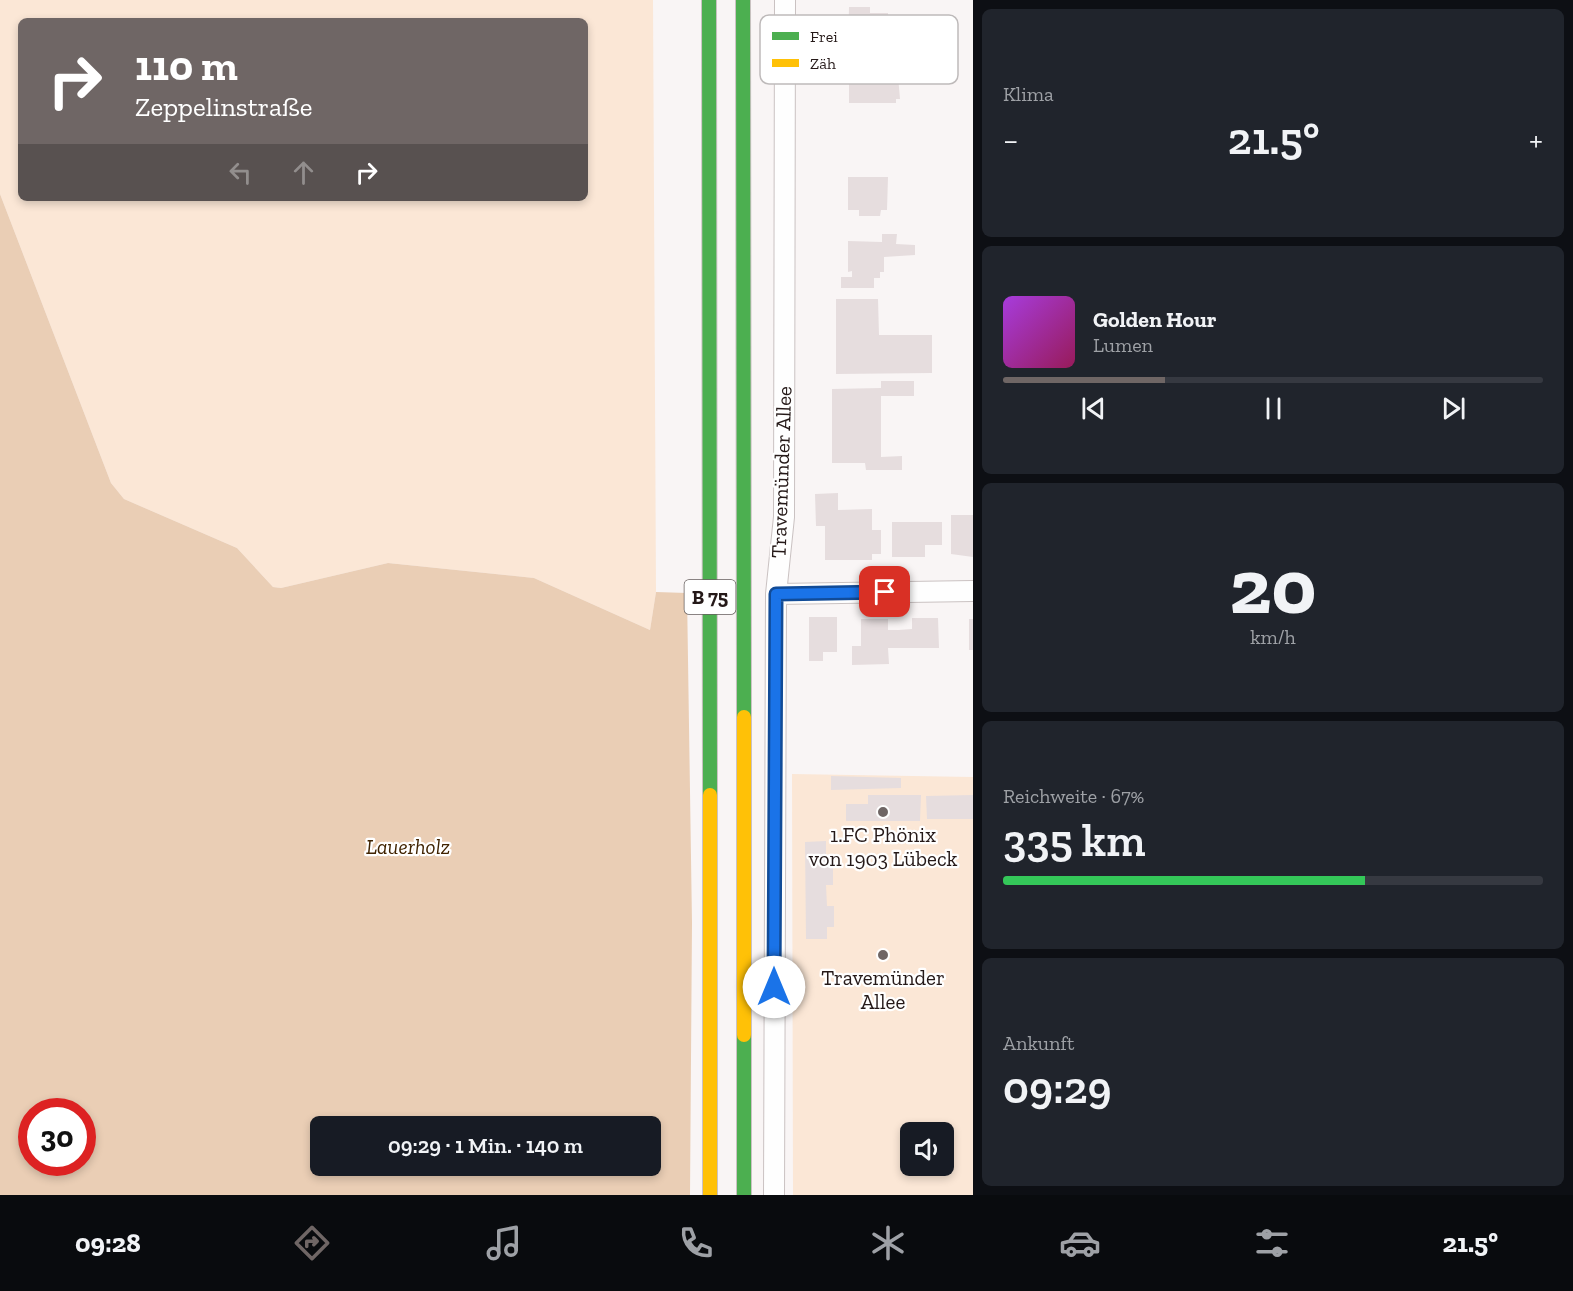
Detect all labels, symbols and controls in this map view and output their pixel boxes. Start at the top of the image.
legend [760,15,958,84]
text: Frei [810,27,838,46]
text: 110 m [135,40,238,91]
icon: right [36,42,114,120]
text: Zäh [810,54,836,73]
text: Klima [1003,82,1054,106]
text: Zeppelinstraße [135,91,312,123]
text: 21.5° [1228,112,1320,166]
text: − [1003,120,1018,159]
text: + [1529,120,1543,159]
icon: left [224,156,257,189]
icon: ahead [287,156,320,189]
icon: right [350,156,383,189]
text: Golden Hour [1093,306,1217,333]
text: Lumen [1093,333,1153,357]
street label: Travemünder Allee [766,386,796,558]
icon: previous [1077,392,1110,425]
icon: pause [1257,392,1290,425]
icon: next [1437,392,1470,425]
text: 20 [1230,539,1316,633]
pin [859,566,910,617]
icon: arrive [868,575,901,608]
road number: B 75 [684,580,736,614]
text: km/h [1250,625,1296,649]
text: Reichweite · 67% [1003,784,1144,808]
marker: 1.FC Phönix von 1903 Lübeck [876,805,890,819]
text: 335 km [1003,814,1145,868]
place label: 1.FC Phönix von 1903 Lübeck [808,822,958,871]
park label: Lauerholz [366,834,450,859]
marker: Travemünder Allee [876,948,890,962]
position arrow [742,955,806,1019]
place label: Travemünder Allee [821,965,945,1014]
text: Ankunft [1003,1031,1074,1055]
text: 09:29 [1003,1061,1112,1115]
speed limit sign: 30 [18,1098,96,1176]
map controls [900,1122,954,1176]
button: sound [900,1122,954,1176]
text: 09:29 · 1 Min. · 140 m [388,1132,583,1159]
icon: directions [291,1222,333,1264]
icon: music [483,1222,525,1264]
icon: phone [675,1222,717,1264]
icon: climate [867,1222,909,1264]
icon: car [1059,1222,1101,1264]
icon: filters [1251,1222,1293,1264]
text: 09:28 [75,1227,141,1259]
text: 21.5° [1443,1227,1498,1259]

